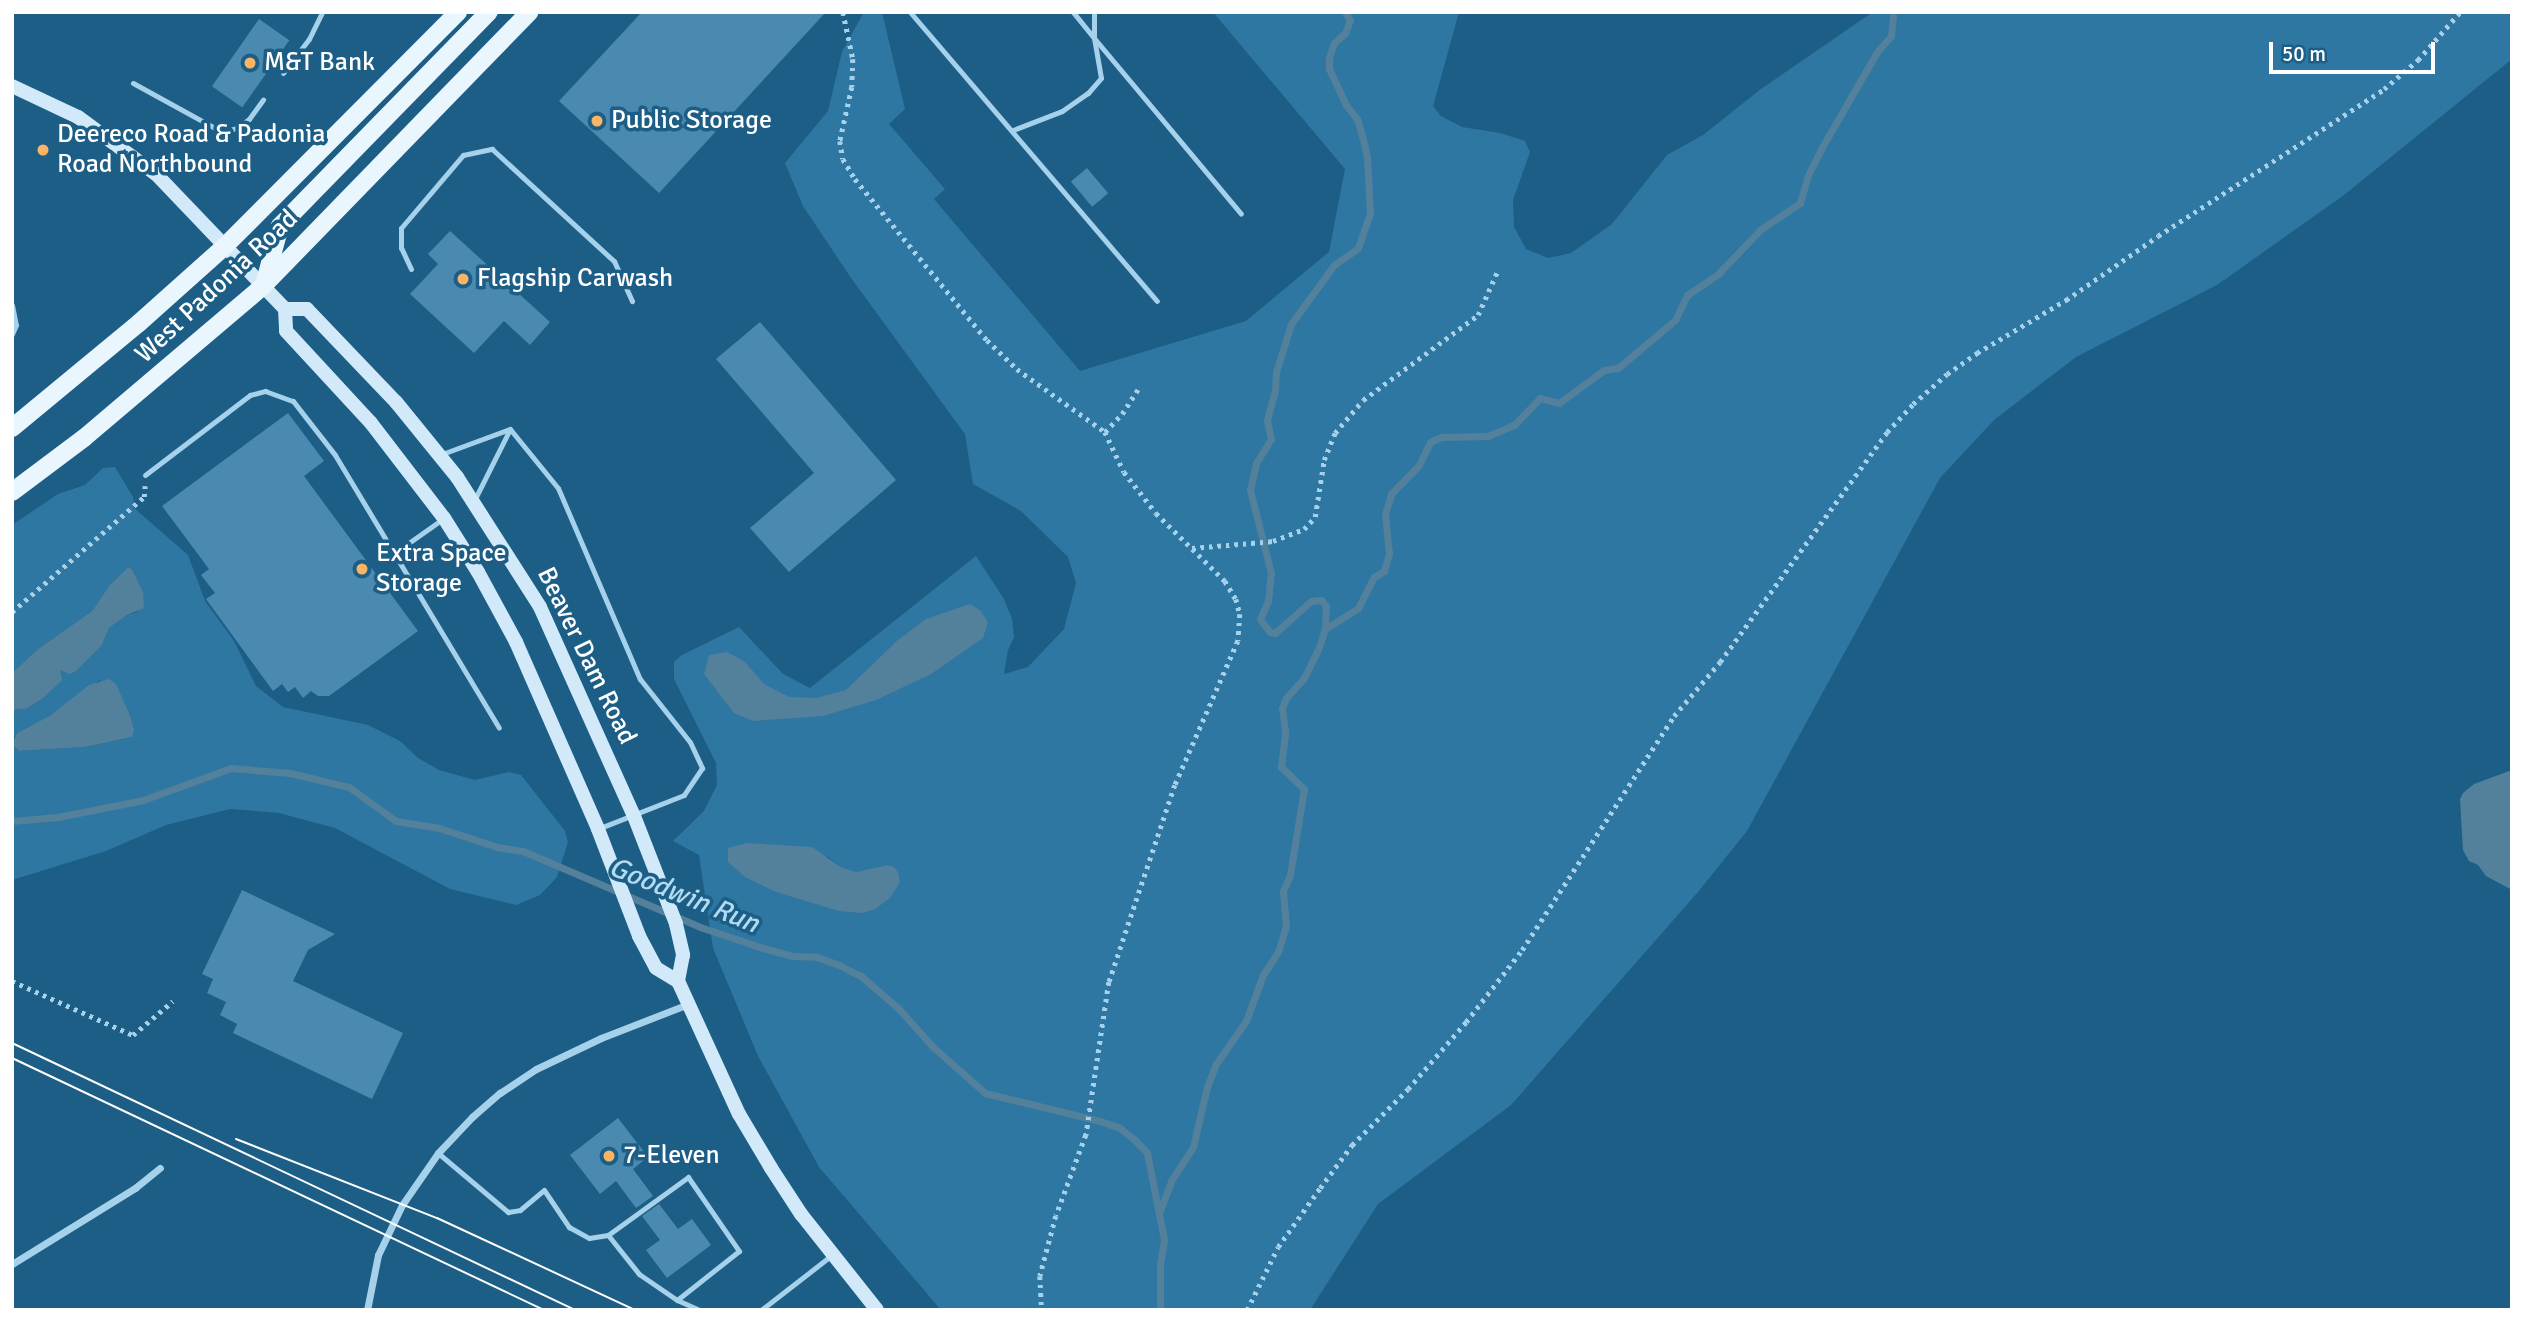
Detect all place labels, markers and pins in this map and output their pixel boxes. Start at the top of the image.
place label: M&T Bank [264,47,375,79]
marker: M&T Bank [242,55,258,71]
place label: Public Storage [611,105,772,137]
marker: Public Storage [589,113,605,129]
place label: Deereco Road & Padonia Road Northbound [57,119,326,180]
marker: Deereco Road & Padonia Road Northbound [35,142,51,158]
place label: Flagship Carwash [477,263,673,295]
marker: Flagship Carwash [455,271,471,287]
place label: Extra Space Storage [376,538,507,600]
marker: Extra Space Storage [354,561,370,577]
place label: 7-Eleven [623,1140,720,1172]
marker: 7-Eleven [601,1148,617,1164]

